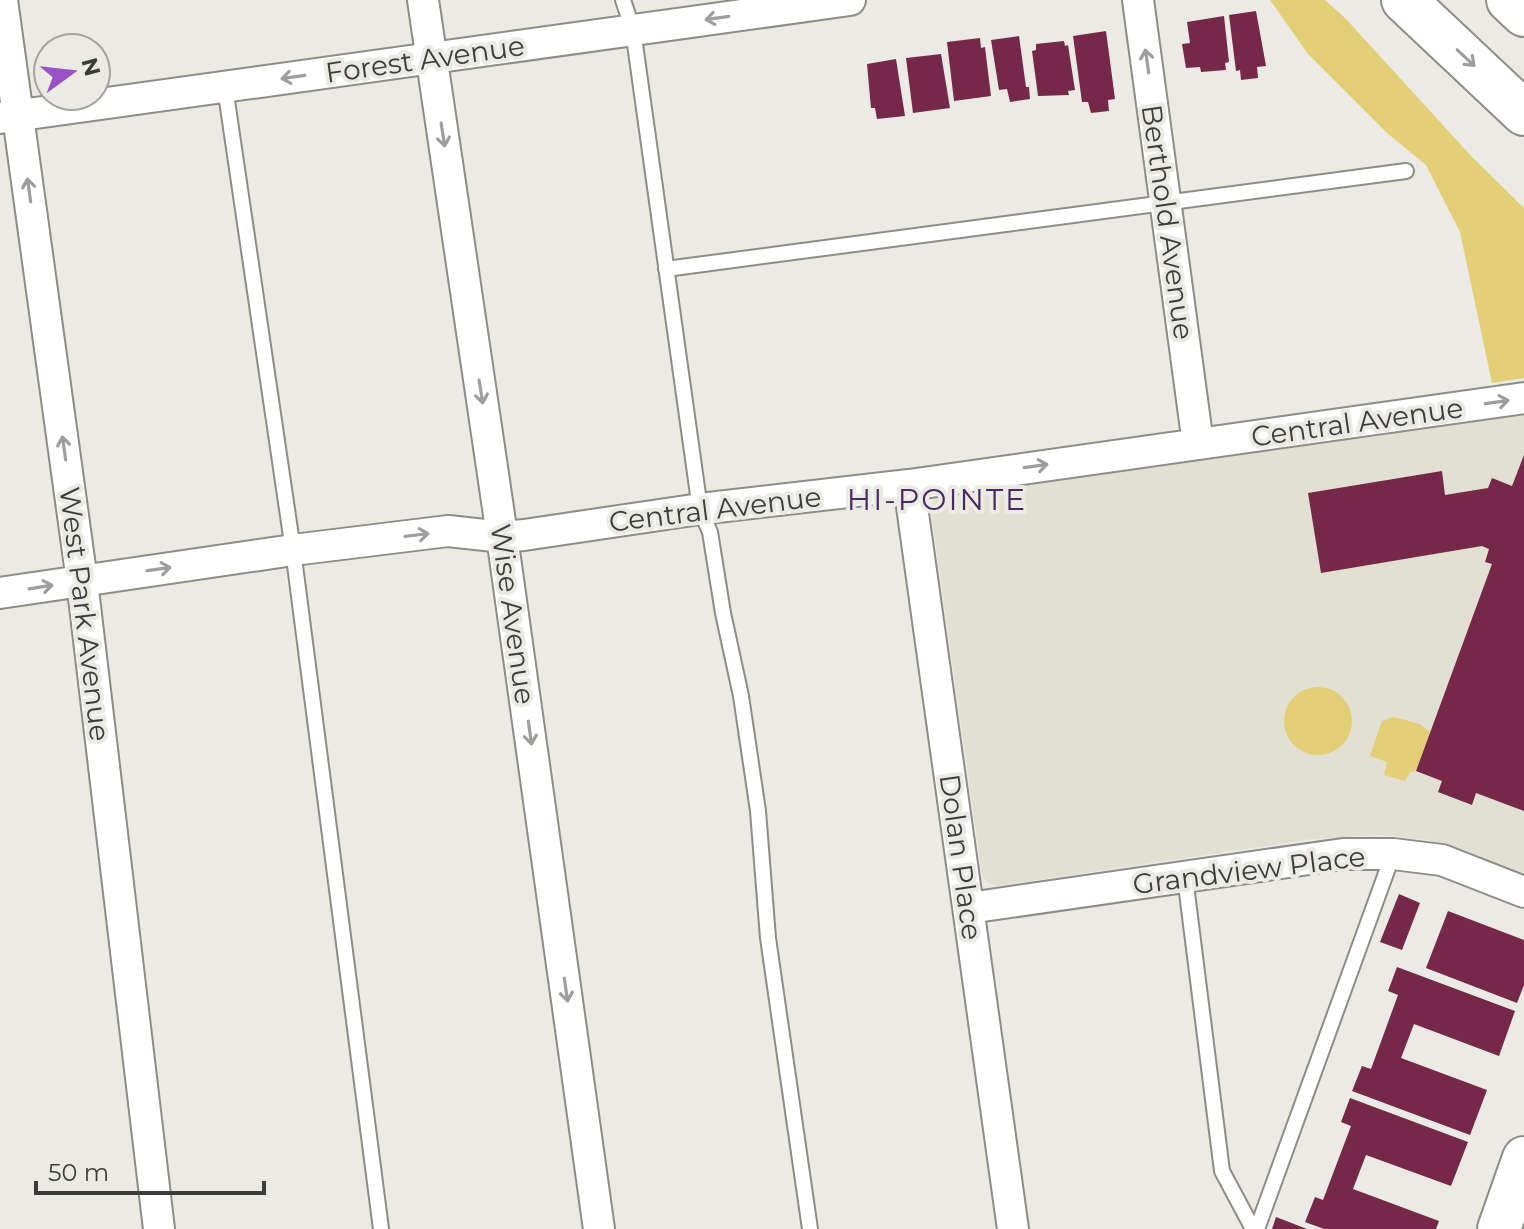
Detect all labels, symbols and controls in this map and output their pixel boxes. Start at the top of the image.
one-way arrow [705,11,731,26]
street label: Forest Avenue [323,28,527,90]
north arrow [32,32,112,112]
one-way arrow [1139,48,1154,75]
one-way arrow [1455,48,1475,67]
text: N [75,55,106,79]
one-way arrow [281,70,307,85]
street label: Berthold Avenue [1135,102,1201,342]
one-way arrow [436,122,451,147]
one-way arrow [21,178,36,203]
one-way arrow [474,379,489,405]
street label: Central Avenue [1249,390,1465,454]
one-way arrow [1484,394,1510,409]
one-way arrow [56,436,71,461]
one-way arrow [1022,458,1048,473]
street label: Central Avenue [607,479,823,539]
district label: HI-POINTE [847,481,1027,518]
street label: West Park Avenue [53,485,117,743]
street label: Wise Avenue [484,522,542,706]
one-way arrow [404,527,429,542]
one-way arrow [146,561,171,576]
one-way arrow [28,579,53,594]
one-way arrow [523,720,538,745]
street label: Dolan Place [933,772,989,942]
street label: Grandview Place [1131,839,1367,901]
one-way arrow [559,977,574,1003]
scale bar [36,1145,264,1195]
text: 50 m [48,1158,109,1187]

